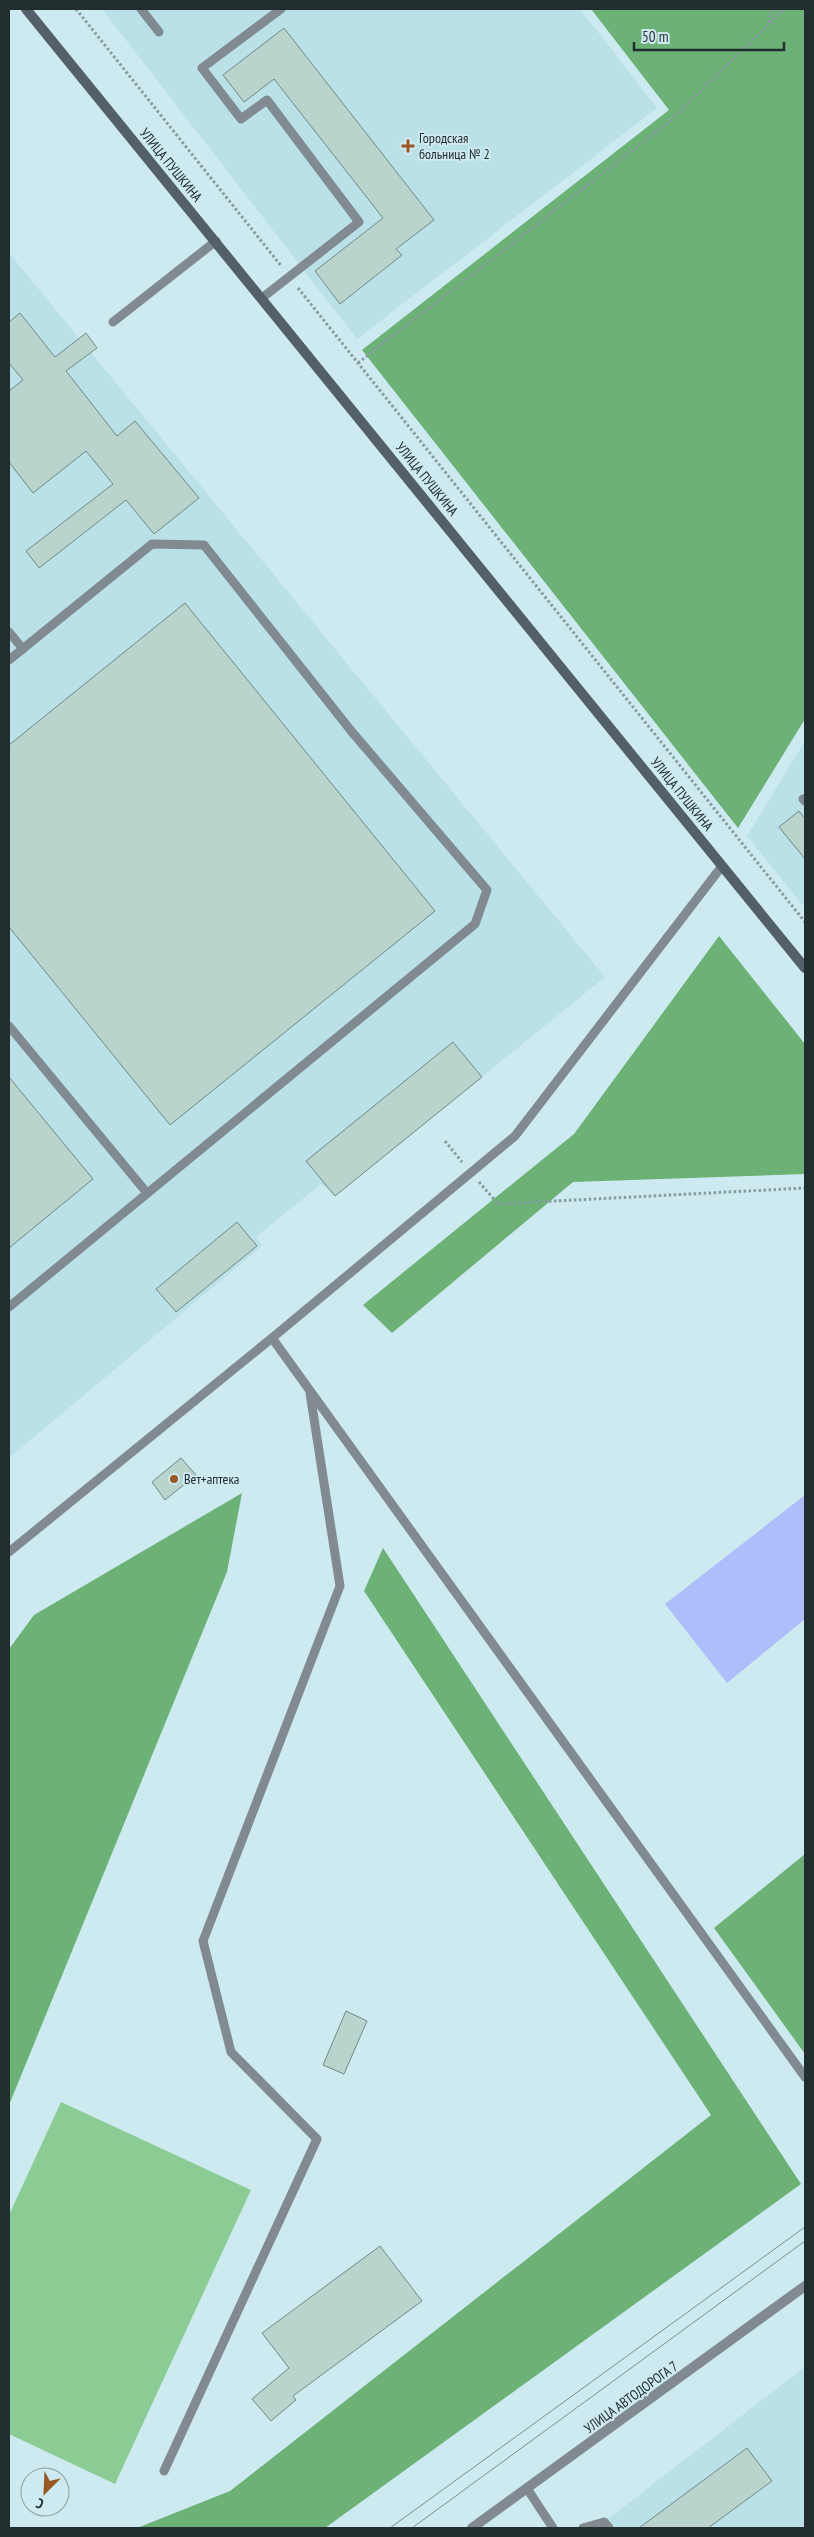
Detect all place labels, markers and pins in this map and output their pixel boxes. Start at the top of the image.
place label: Городская больница № 2 [419,129,490,163]
marker: Городская больница № 2 [401,139,415,153]
place label: Вет+аптека [184,1470,239,1488]
marker: Вет+аптека [168,1473,180,1485]

